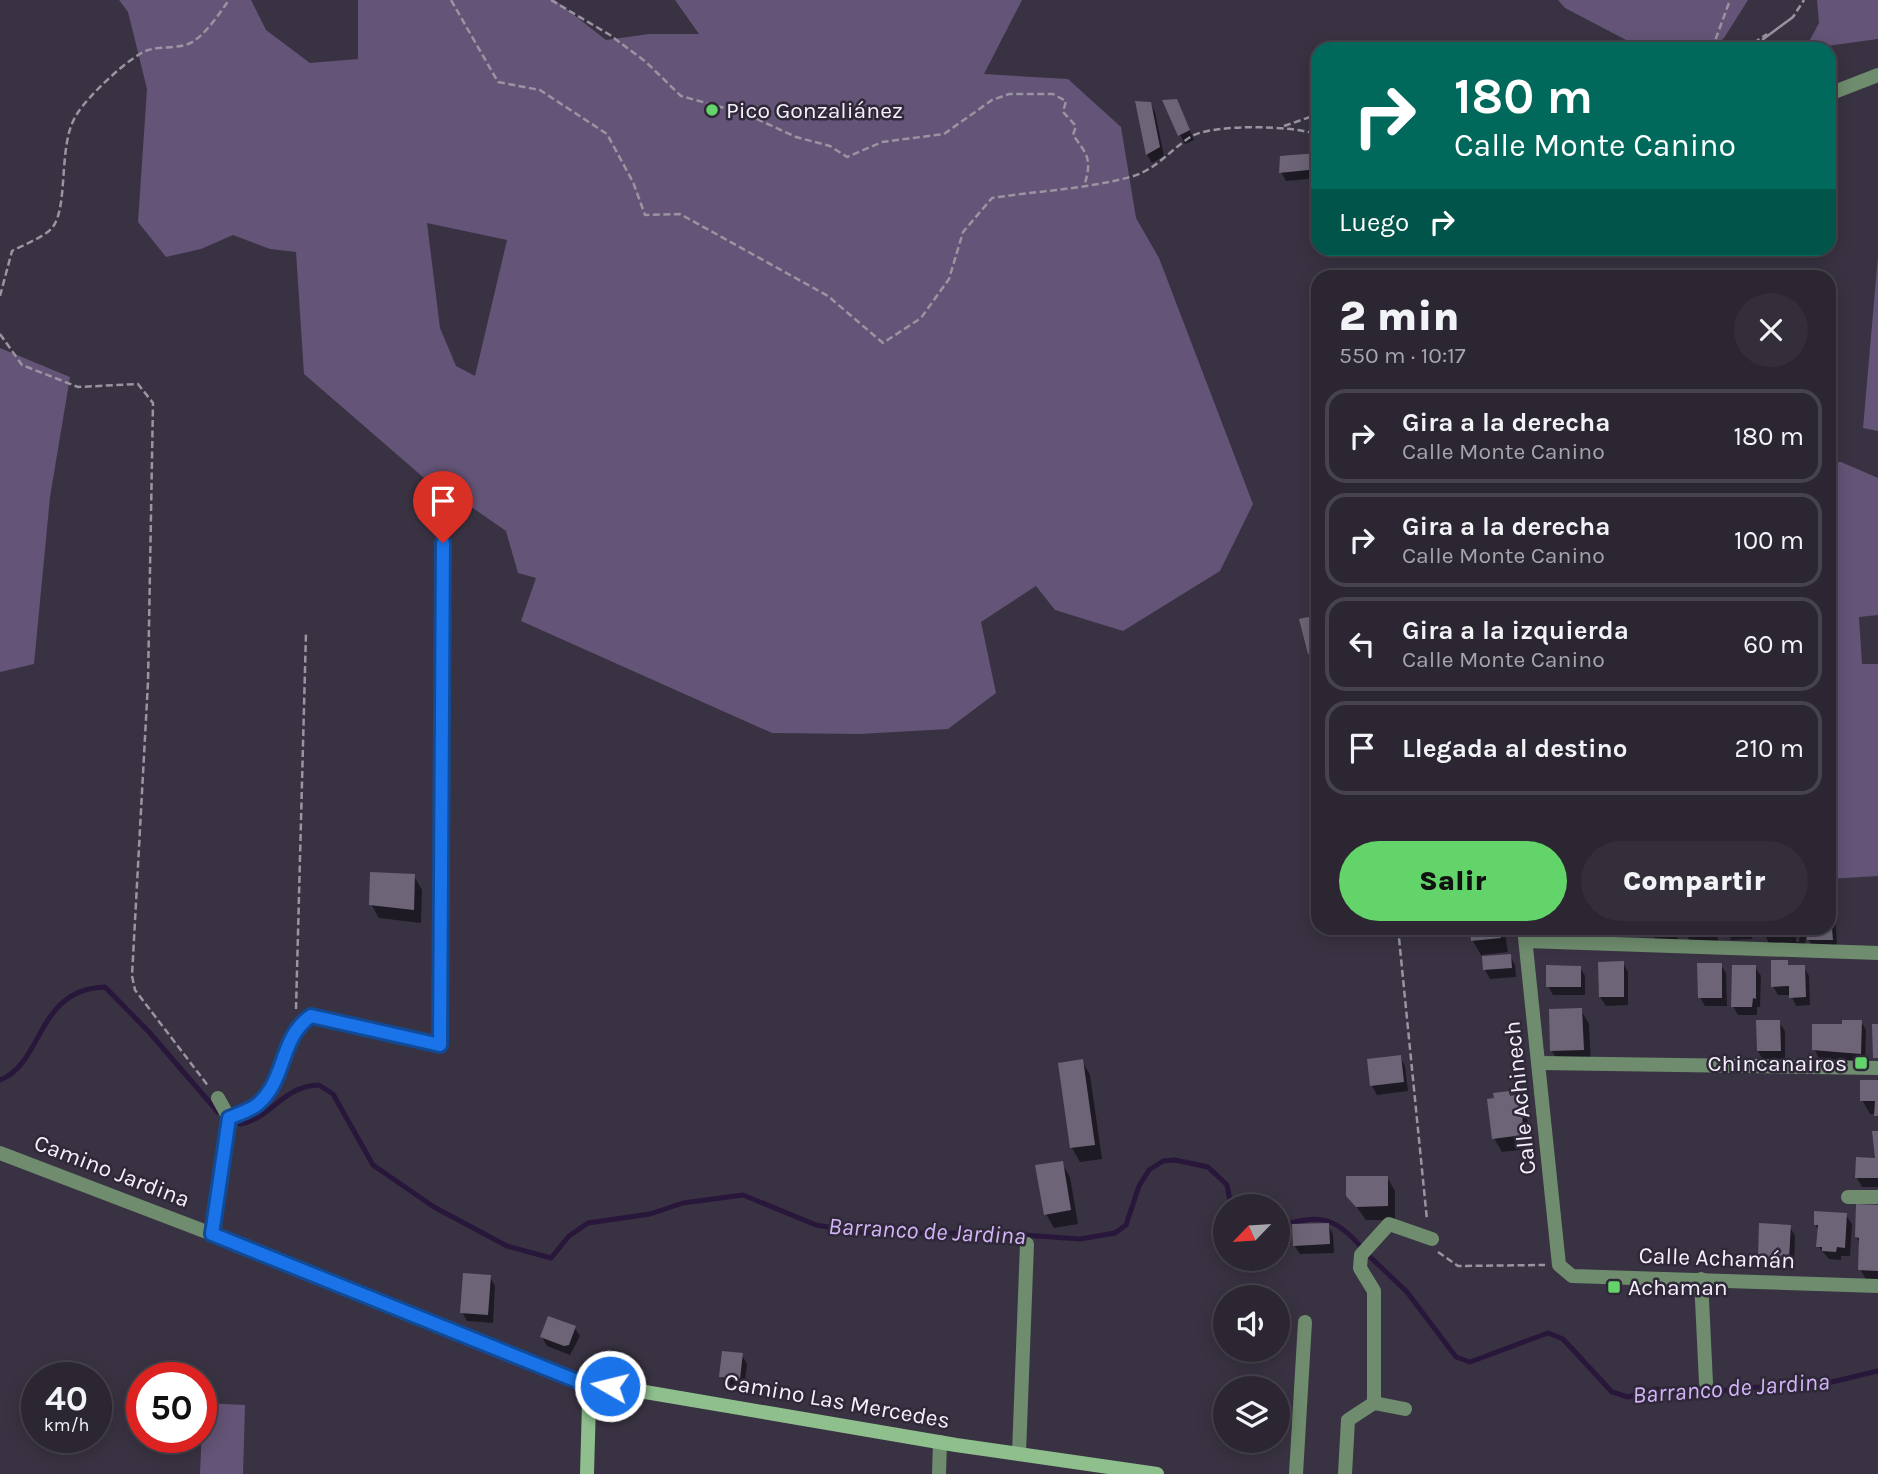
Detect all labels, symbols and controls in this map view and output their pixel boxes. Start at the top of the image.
text: 180 m [1454,68,1593,125]
icon: right [1339,70,1430,161]
place label: Pico Gonzaliánez [726,97,903,124]
marker: Pico Gonzaliánez [704,102,720,118]
text: Calle Monte Canino [1454,127,1736,164]
icon: right [1423,203,1461,241]
text: Luego [1339,207,1409,238]
text: 2 min [1339,291,1459,341]
button: close [1734,293,1808,367]
text: 550 m · 10:17 [1339,342,1466,369]
text: Gira a la derecha [1402,407,1611,438]
icon: right [1343,417,1381,455]
text: 180 m [1734,421,1804,452]
text: Calle Monte Canino [1402,438,1605,465]
pin [413,471,473,543]
icon: arrive [424,482,462,520]
text: Gira a la derecha [1402,511,1611,542]
icon: right [1343,521,1381,559]
text: 100 m [1734,525,1804,556]
text: Calle Monte Canino [1402,542,1605,569]
text: Gira a la izquierda [1402,615,1629,646]
icon: left [1343,625,1381,663]
text: 60 m [1743,629,1804,660]
text: Calle Monte Canino [1402,646,1605,673]
icon: arrive [1343,729,1381,767]
text: Llegada al destino [1402,733,1628,764]
text: 210 m [1734,733,1804,764]
button: Salir [1339,841,1567,921]
button: Compartir [1581,841,1808,921]
street label: Calle Achinech [1499,1020,1541,1176]
place label: Chincanairos [1707,1050,1847,1077]
marker: Chincanairos [1853,1055,1869,1071]
street label: Camino Jardina [30,1129,194,1213]
north arrow [1213,1194,1290,1270]
map controls [1213,1194,1290,1453]
water label: Barranco de Jardina [828,1212,1026,1250]
street label: Calle Achamán [1638,1242,1796,1274]
place label: Achaman [1628,1274,1728,1301]
marker: Achaman [1606,1279,1622,1295]
button: sound [1213,1285,1290,1362]
position arrow [573,1349,647,1423]
speed limit sign: 50 [126,1362,217,1453]
water label: Barranco de Jardina [1631,1367,1831,1409]
street label: Camino Las Mercedes [722,1368,952,1434]
button: layers [1213,1376,1290,1453]
text: 40 [45,1378,88,1419]
text: km/h [44,1414,89,1436]

